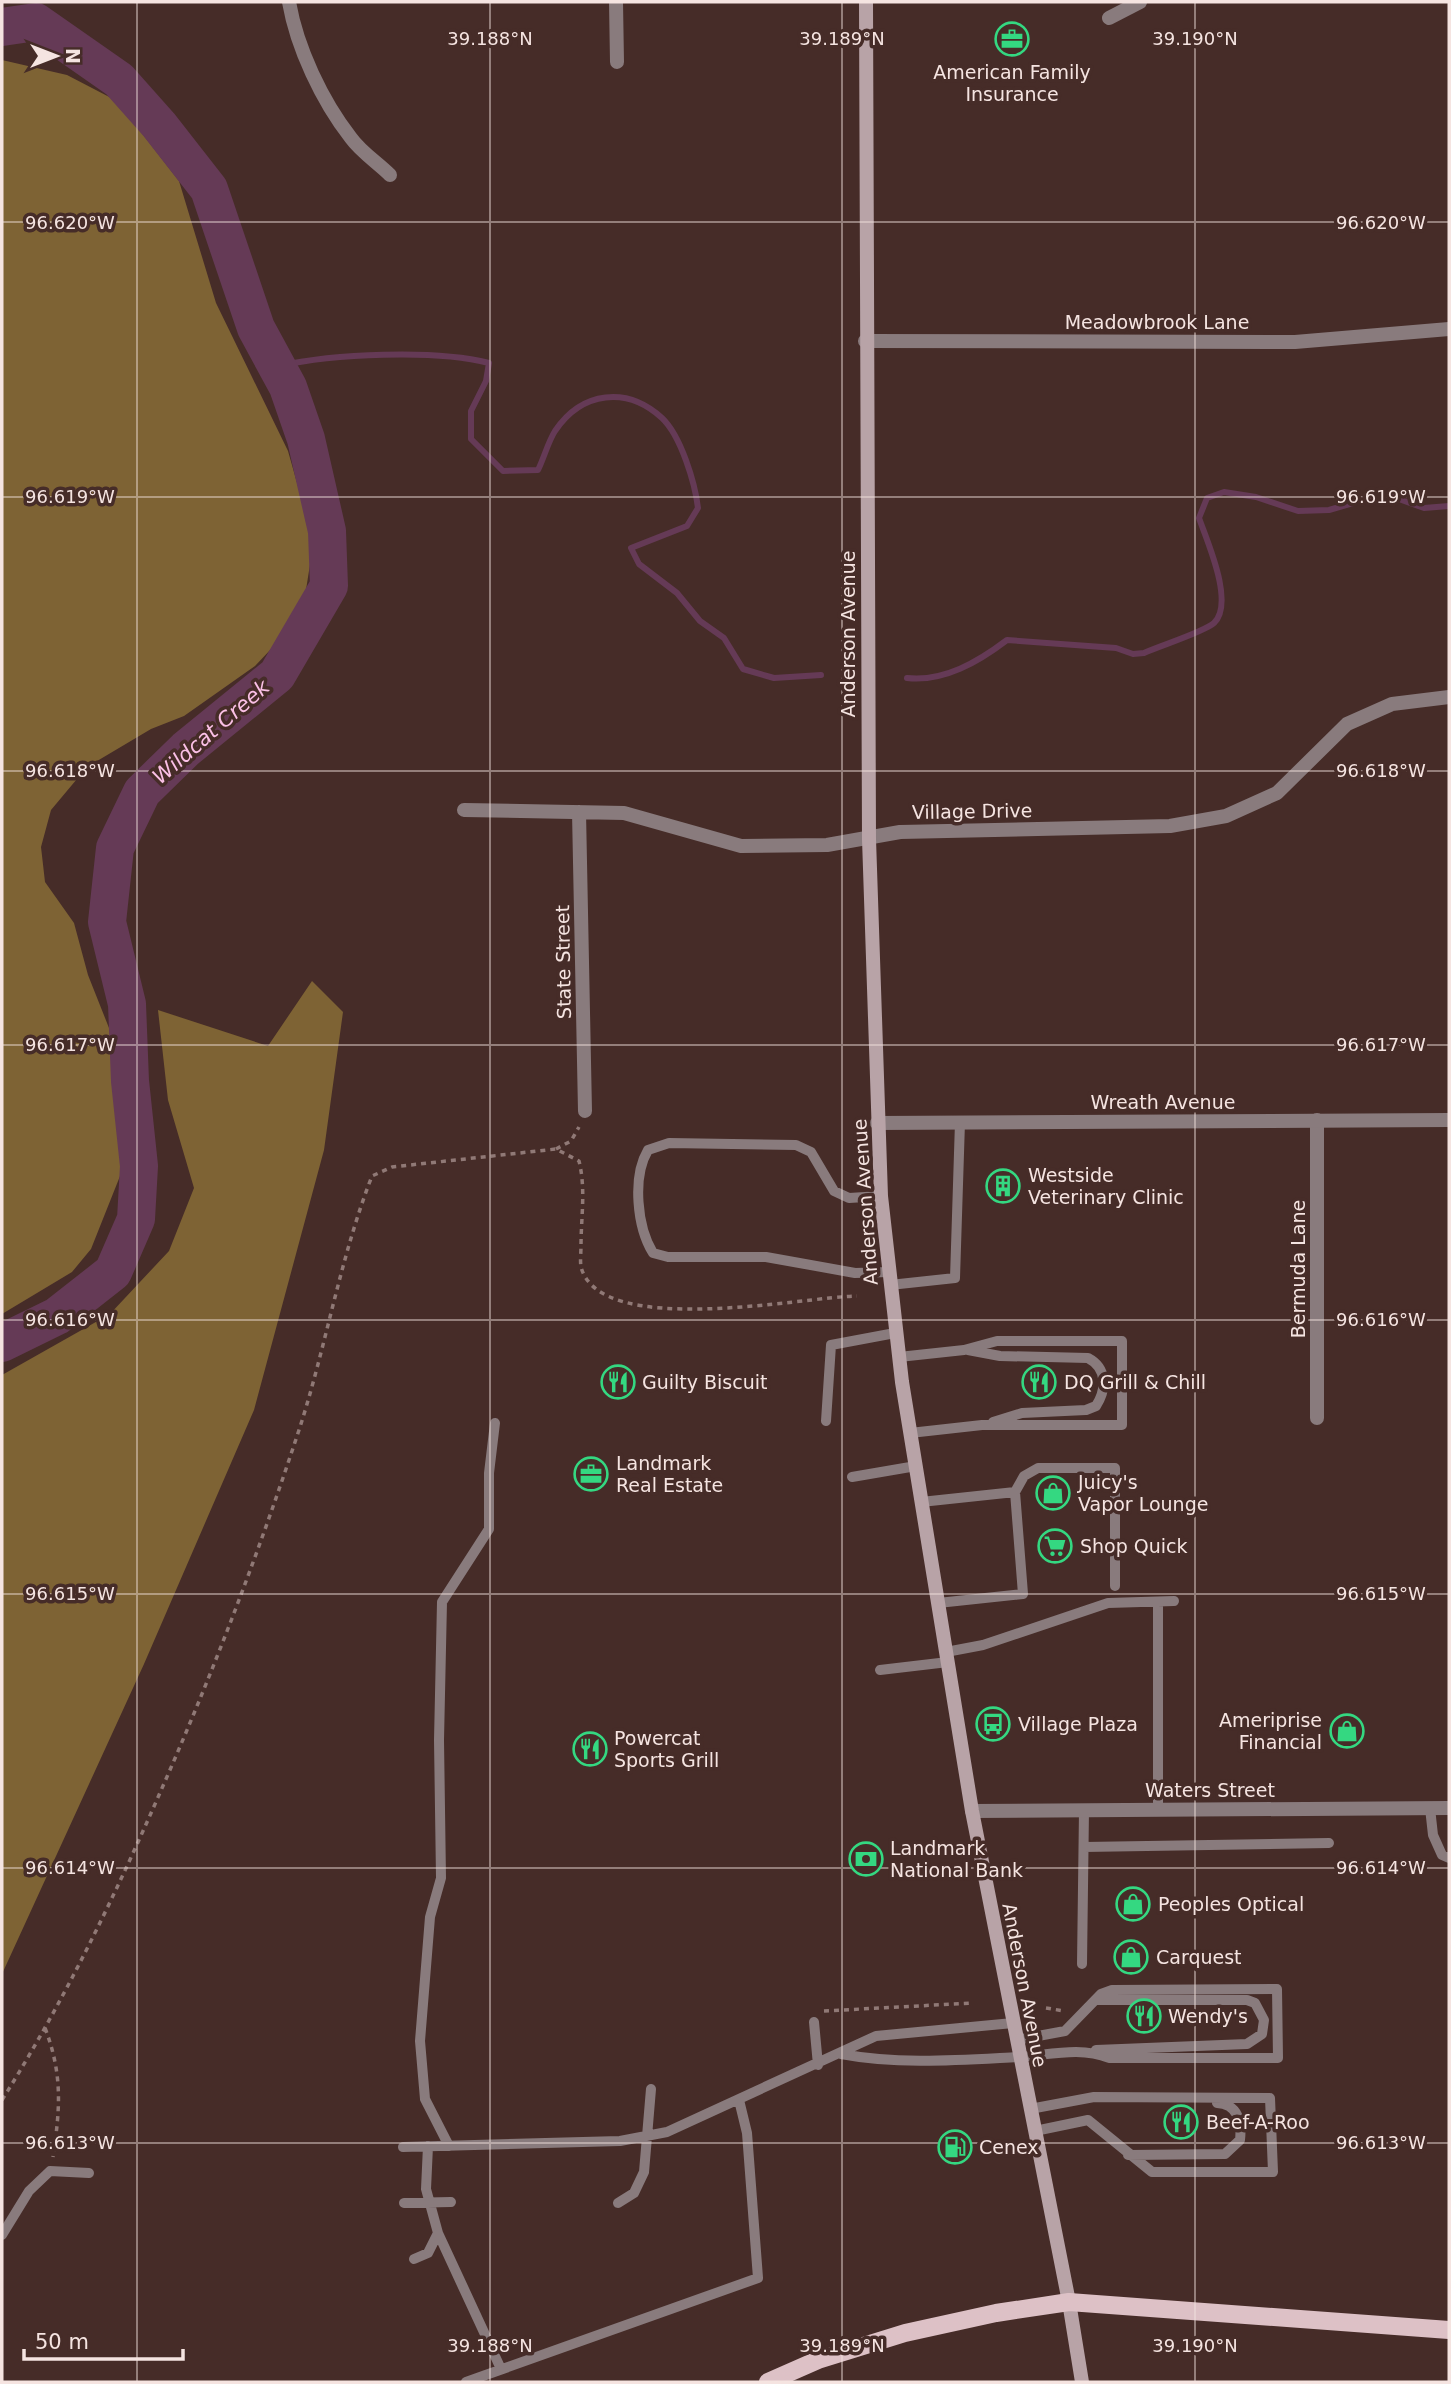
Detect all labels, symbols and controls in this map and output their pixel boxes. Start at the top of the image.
office icon: American Family Insurance [993,20,1031,58]
north arrow [21,21,91,91]
text: 39.188°N [447,28,533,49]
text: 39.189°N [799,28,885,49]
text: 39.190°N [1152,28,1238,49]
text: N [62,48,84,64]
place label: American Family Insurance [933,61,1091,105]
text: 96.620°W [25,212,115,233]
text: 96.620°W [1336,212,1426,233]
street label: Meadowbrook Lane [1065,311,1249,333]
text: 96.619°W [25,486,115,507]
text: 96.619°W [1336,486,1426,507]
street label: Anderson Avenue [837,551,859,717]
water label: Wildcat Creek [148,674,275,789]
text: 96.618°W [25,760,115,781]
text: 96.618°W [1336,760,1426,781]
street label: Village Drive [912,799,1032,823]
street label: State Street [551,905,575,1019]
text: 96.617°W [25,1034,115,1055]
text: 96.617°W [1336,1034,1426,1055]
street label: Wreath Avenue [1091,1091,1235,1113]
street label: Anderson Avenue [848,1118,882,1286]
place label: Westside Veterinary Clinic [1028,1164,1184,1208]
building icon: Westside Veterinary Clinic [984,1167,1022,1205]
street label: Bermuda Lane [1287,1200,1309,1338]
text: 96.616°W [25,1309,115,1330]
text: 96.616°W [1336,1309,1426,1330]
restaurant icon: Guilty Biscuit [599,1363,637,1401]
restaurant icon: DQ Grill & Chill [1020,1363,1058,1401]
place label: Guilty Biscuit [642,1371,768,1393]
place label: DQ Grill & Chill [1064,1371,1206,1393]
place label: Landmark Real Estate [616,1452,723,1496]
office icon: Landmark Real Estate [572,1455,610,1493]
place label: Juicy's Vapor Lounge [1077,1471,1208,1515]
shop icon: Juicy's Vapor Lounge [1034,1474,1072,1512]
supermarket icon: Shop Quick [1036,1527,1074,1565]
place label: Shop Quick [1080,1535,1188,1557]
text: 96.615°W [25,1583,115,1604]
text: 96.615°W [1336,1583,1426,1604]
bus stop icon: Village Plaza [974,1705,1012,1743]
place label: Ameriprise Financial [1219,1709,1322,1753]
shop icon: Ameriprise Financial [1328,1712,1366,1750]
place label: Village Plaza [1018,1713,1138,1735]
place label: Powercat Sports Grill [614,1727,719,1771]
restaurant icon: Powercat Sports Grill [571,1730,609,1768]
street label: Waters Street [1145,1779,1275,1801]
place label: Landmark National Bank [890,1837,1023,1881]
bank icon: Landmark National Bank [847,1840,885,1878]
text: 96.614°W [25,1857,115,1878]
text: 96.614°W [1336,1857,1426,1878]
shop icon: Peoples Optical [1114,1885,1152,1923]
place label: Peoples Optical [1158,1893,1304,1915]
street label: Anderson Avenue [998,1901,1052,2069]
shop icon: Carquest [1112,1938,1150,1976]
place label: Carquest [1156,1946,1242,1968]
restaurant icon: Wendy's [1125,1997,1163,2035]
place label: Wendy's [1168,2005,1248,2027]
restaurant icon: Beef-A-Roo [1162,2103,1200,2141]
place label: Beef-A-Roo [1206,2111,1310,2133]
fuel station icon: Cenex [936,2128,974,2166]
text: 96.613°W [25,2132,115,2153]
text: 96.613°W [1336,2132,1426,2153]
place label: Cenex [979,2136,1039,2158]
scale bar [24,2318,184,2362]
text: 50 m [35,2330,89,2354]
text: 39.188°N [447,2335,533,2356]
text: 39.189°N [799,2335,885,2356]
text: 39.190°N [1152,2335,1238,2356]

